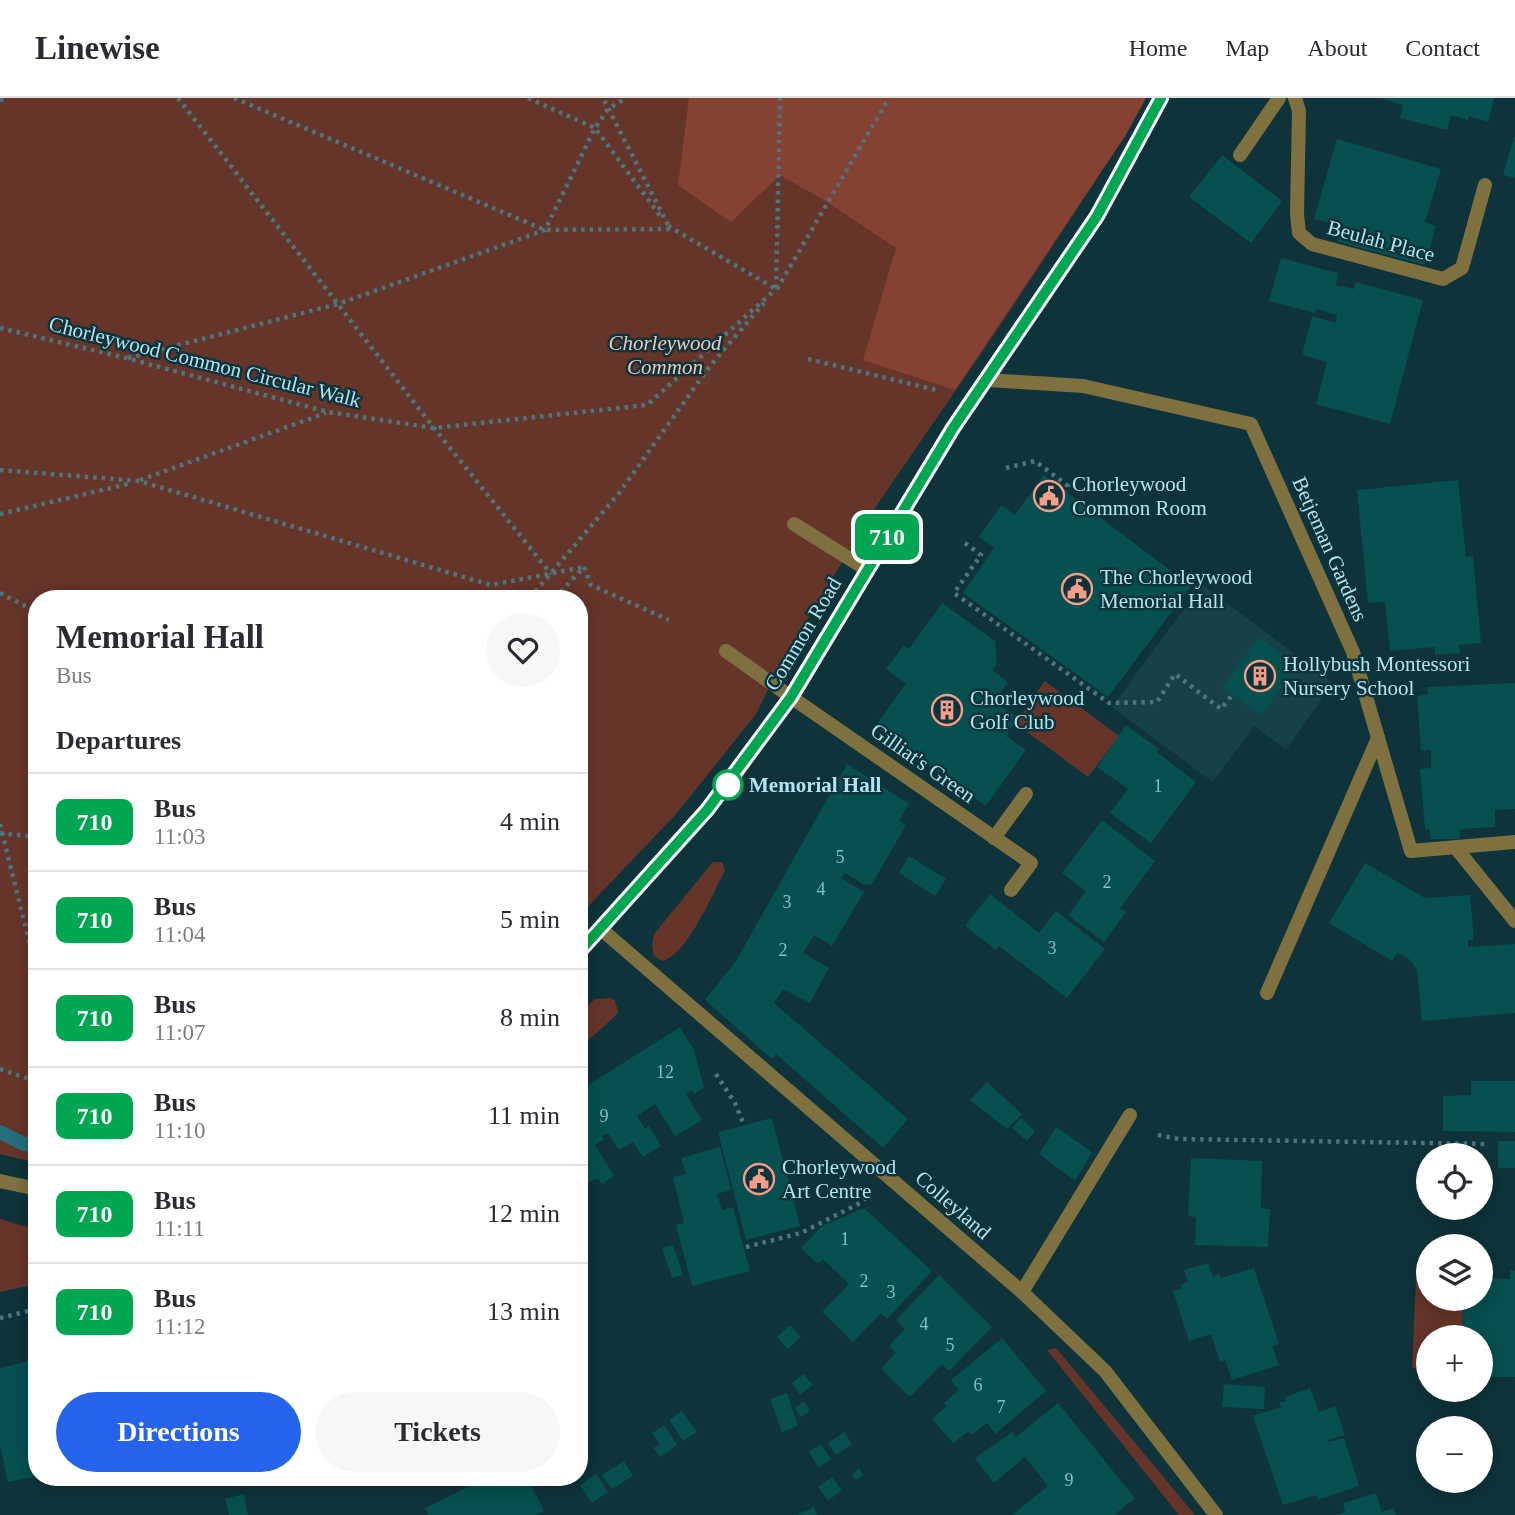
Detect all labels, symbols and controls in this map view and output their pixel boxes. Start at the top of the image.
text: Linewise [35,30,160,66]
text: Home [1129,35,1187,61]
text: Map [1225,35,1269,61]
text: About [1307,35,1367,61]
text: Contact [1405,35,1480,61]
street label: Beulah Place [1325,215,1437,267]
street label: Chorleywood Common Circular Walk [47,312,364,413]
park label: Chorleywood Common [608,331,722,379]
place label: Chorleywood Common Room [1072,472,1207,520]
street label: Betjeman Gardens [1287,473,1373,625]
public building icon: Chorleywood Common Room [1032,479,1066,513]
line badge: 710 [847,514,927,560]
text: 710 [869,524,905,550]
place label: The Chorleywood Memorial Hall [1100,565,1253,613]
public building icon: The Chorleywood Memorial Hall [1060,572,1094,606]
street label: Common Road [760,573,846,695]
button: heart [486,613,560,687]
text: Memorial Hall [56,619,264,655]
place label: Hollybush Montessori Nursery School [1283,652,1470,700]
building icon: Hollybush Montessori Nursery School [1243,659,1277,693]
text: Bus [56,663,92,688]
place label: Chorleywood Golf Club [970,686,1085,734]
building icon: Chorleywood Golf Club [930,693,964,727]
street label: Gilliat's Green [866,718,980,808]
text: Departures [56,726,181,755]
marker: Memorial Hall [713,770,743,800]
place label: Memorial Hall [749,773,882,797]
house number: 1 [1154,776,1163,796]
text: Bus [154,794,196,823]
text: 4 min [500,807,560,836]
text: 710 [77,809,113,835]
text: 11:03 [154,824,206,849]
house number: 5 [836,847,845,867]
house number: 2 [1103,872,1112,892]
house number: 4 [817,879,826,899]
text: Bus [154,892,196,921]
house number: 3 [783,892,792,912]
text: 5 min [500,905,560,934]
text: 710 [77,907,113,933]
text: 11:04 [154,922,206,947]
house number: 3 [1048,938,1057,958]
house number: 2 [779,940,788,960]
text: Bus [154,990,196,1019]
text: 8 min [500,1003,560,1032]
text: 710 [77,1005,113,1031]
text: 11:07 [154,1020,206,1045]
house number: 12 [656,1062,674,1082]
text: Bus [154,1088,196,1117]
text: 11 min [488,1101,560,1130]
text: 710 [77,1103,113,1129]
house number: 9 [600,1106,609,1126]
text: 11:10 [154,1118,206,1143]
map controls [1416,1143,1493,1493]
button: locate [1416,1143,1493,1220]
place label: Chorleywood Art Centre [782,1155,897,1203]
public building icon: Chorleywood Art Centre [742,1162,776,1196]
street label: Colleyland [910,1166,996,1245]
text: Bus [154,1186,196,1215]
text: 12 min [487,1199,560,1228]
text: 710 [77,1201,113,1227]
text: 11:11 [154,1216,205,1241]
house number: 1 [841,1229,850,1249]
button: layers [1416,1234,1493,1311]
house number: 2 [860,1271,869,1291]
house number: 3 [887,1282,896,1302]
text: Bus [154,1284,196,1313]
text: 13 min [487,1297,560,1326]
text: 710 [77,1299,113,1325]
text: 11:12 [154,1314,206,1339]
house number: 4 [920,1314,929,1334]
button: + [1416,1325,1493,1402]
house number: 5 [946,1335,955,1355]
house number: 6 [974,1375,983,1395]
button: Directions [56,1392,301,1472]
button: Tickets [315,1392,560,1472]
house number: 7 [997,1397,1006,1417]
button: − [1416,1416,1493,1493]
house number: 9 [1065,1470,1074,1490]

